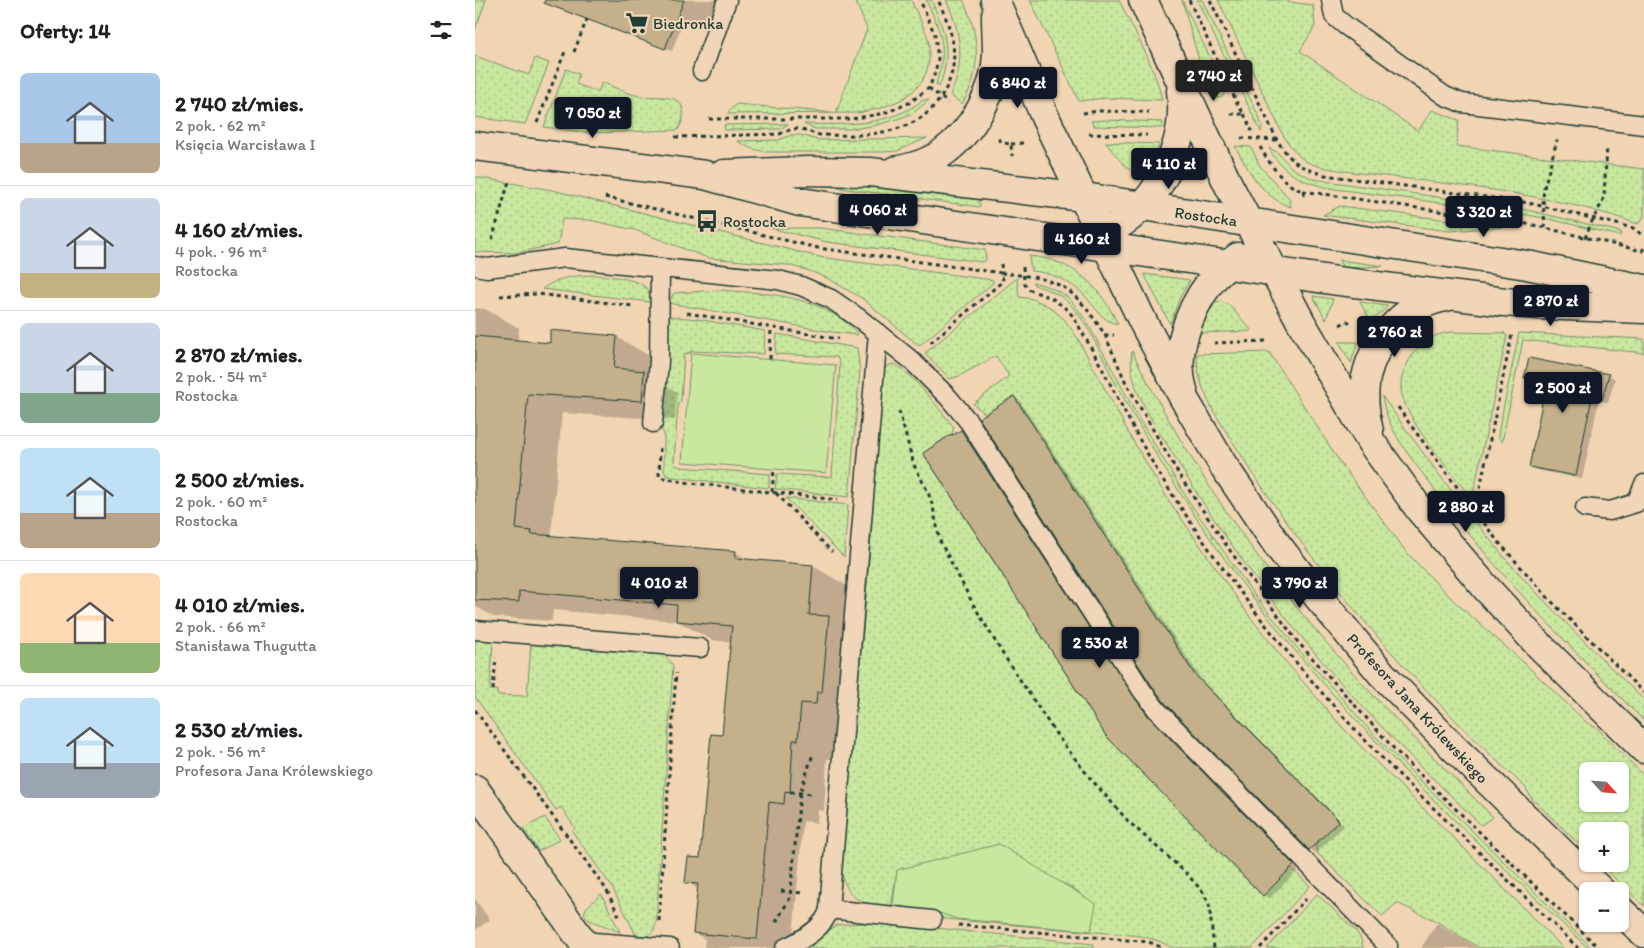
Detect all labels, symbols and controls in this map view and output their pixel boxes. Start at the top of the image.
supermarket icon: Biedronka [624,10,650,36]
place label: Biedronka [653,14,724,33]
icon: filters [427,16,455,44]
text: Oferty: 14 [20,18,111,43]
pin: 2 740 zł [1162,59,1266,102]
pin: 6 840 zł [966,66,1070,109]
text: 2 740 zł [1186,66,1242,85]
text: 6 840 zł [990,73,1046,92]
text: 2 740 zł/mies. [175,91,304,116]
icon: home [60,93,120,153]
pin: 7 050 zł [541,96,645,139]
text: 7 050 zł [565,103,621,122]
text: 2 pok. · 62 m² [175,116,266,135]
text: Księcia Warcisława I [175,135,316,154]
pin: 4 110 zł [1117,148,1221,190]
text: 4 110 zł [1142,154,1196,173]
pin: 4 060 zł [826,194,930,236]
pin: 3 320 zł [1432,196,1536,238]
text: 4 060 zł [850,200,907,219]
text: 3 320 zł [1457,202,1511,221]
street label: Rostocka [1173,203,1239,230]
bus stop icon: Rostocka [694,208,720,234]
place label: Rostocka [723,212,787,231]
text: 4 160 zł/mies. [175,217,303,242]
icon: home [60,218,120,278]
pin: 4 160 zł [1030,222,1134,265]
text: 4 160 zł [1055,229,1109,248]
text: 4 pok. · 96 m² [175,242,267,261]
text: Rostocka [175,261,238,280]
pin: 2 870 zł [1499,284,1603,327]
text: 2 870 zł [1524,291,1578,310]
pin: 2 760 zł [1343,316,1447,358]
text: 2 760 zł [1368,322,1422,341]
text: 2 870 zł/mies. [175,342,302,367]
icon: home [60,343,120,403]
text: 2 pok. · 54 m² [175,367,267,386]
pin: 2 500 zł [1511,372,1615,414]
text: 2 500 zł [1535,378,1591,397]
text: Rostocka [175,386,238,405]
text: 2 500 zł/mies. [175,467,305,492]
icon: home [60,468,120,528]
pin: 2 880 zł [1414,490,1518,533]
text: 2 pok. · 60 m² [175,492,267,511]
text: 2 880 zł [1438,497,1494,516]
text: Rostocka [175,511,238,530]
pin: 4 010 zł [607,566,711,609]
pin: 3 790 zł [1248,566,1352,609]
text: 4 010 zł [631,573,687,592]
text: 3 790 zł [1273,573,1327,592]
text: 4 010 zł/mies. [175,592,305,617]
icon: home [60,593,120,653]
text: 2 pok. · 66 m² [175,617,266,636]
pin: 2 530 zł [1048,626,1152,669]
street label: Profesora Jana Królewskiego [1343,629,1492,787]
text: 2 530 zł [1073,633,1127,652]
text: Stanisława Thugutta [175,636,317,655]
text: 2 530 zł/mies. [175,717,303,742]
icon: home [60,718,120,778]
text: 2 pok. · 56 m² [175,742,266,761]
text: Profesora Jana Królewskiego [175,761,373,780]
north arrow [1579,762,1629,812]
map controls [1579,762,1629,932]
button: + [1579,822,1629,872]
button: − [1579,882,1629,932]

